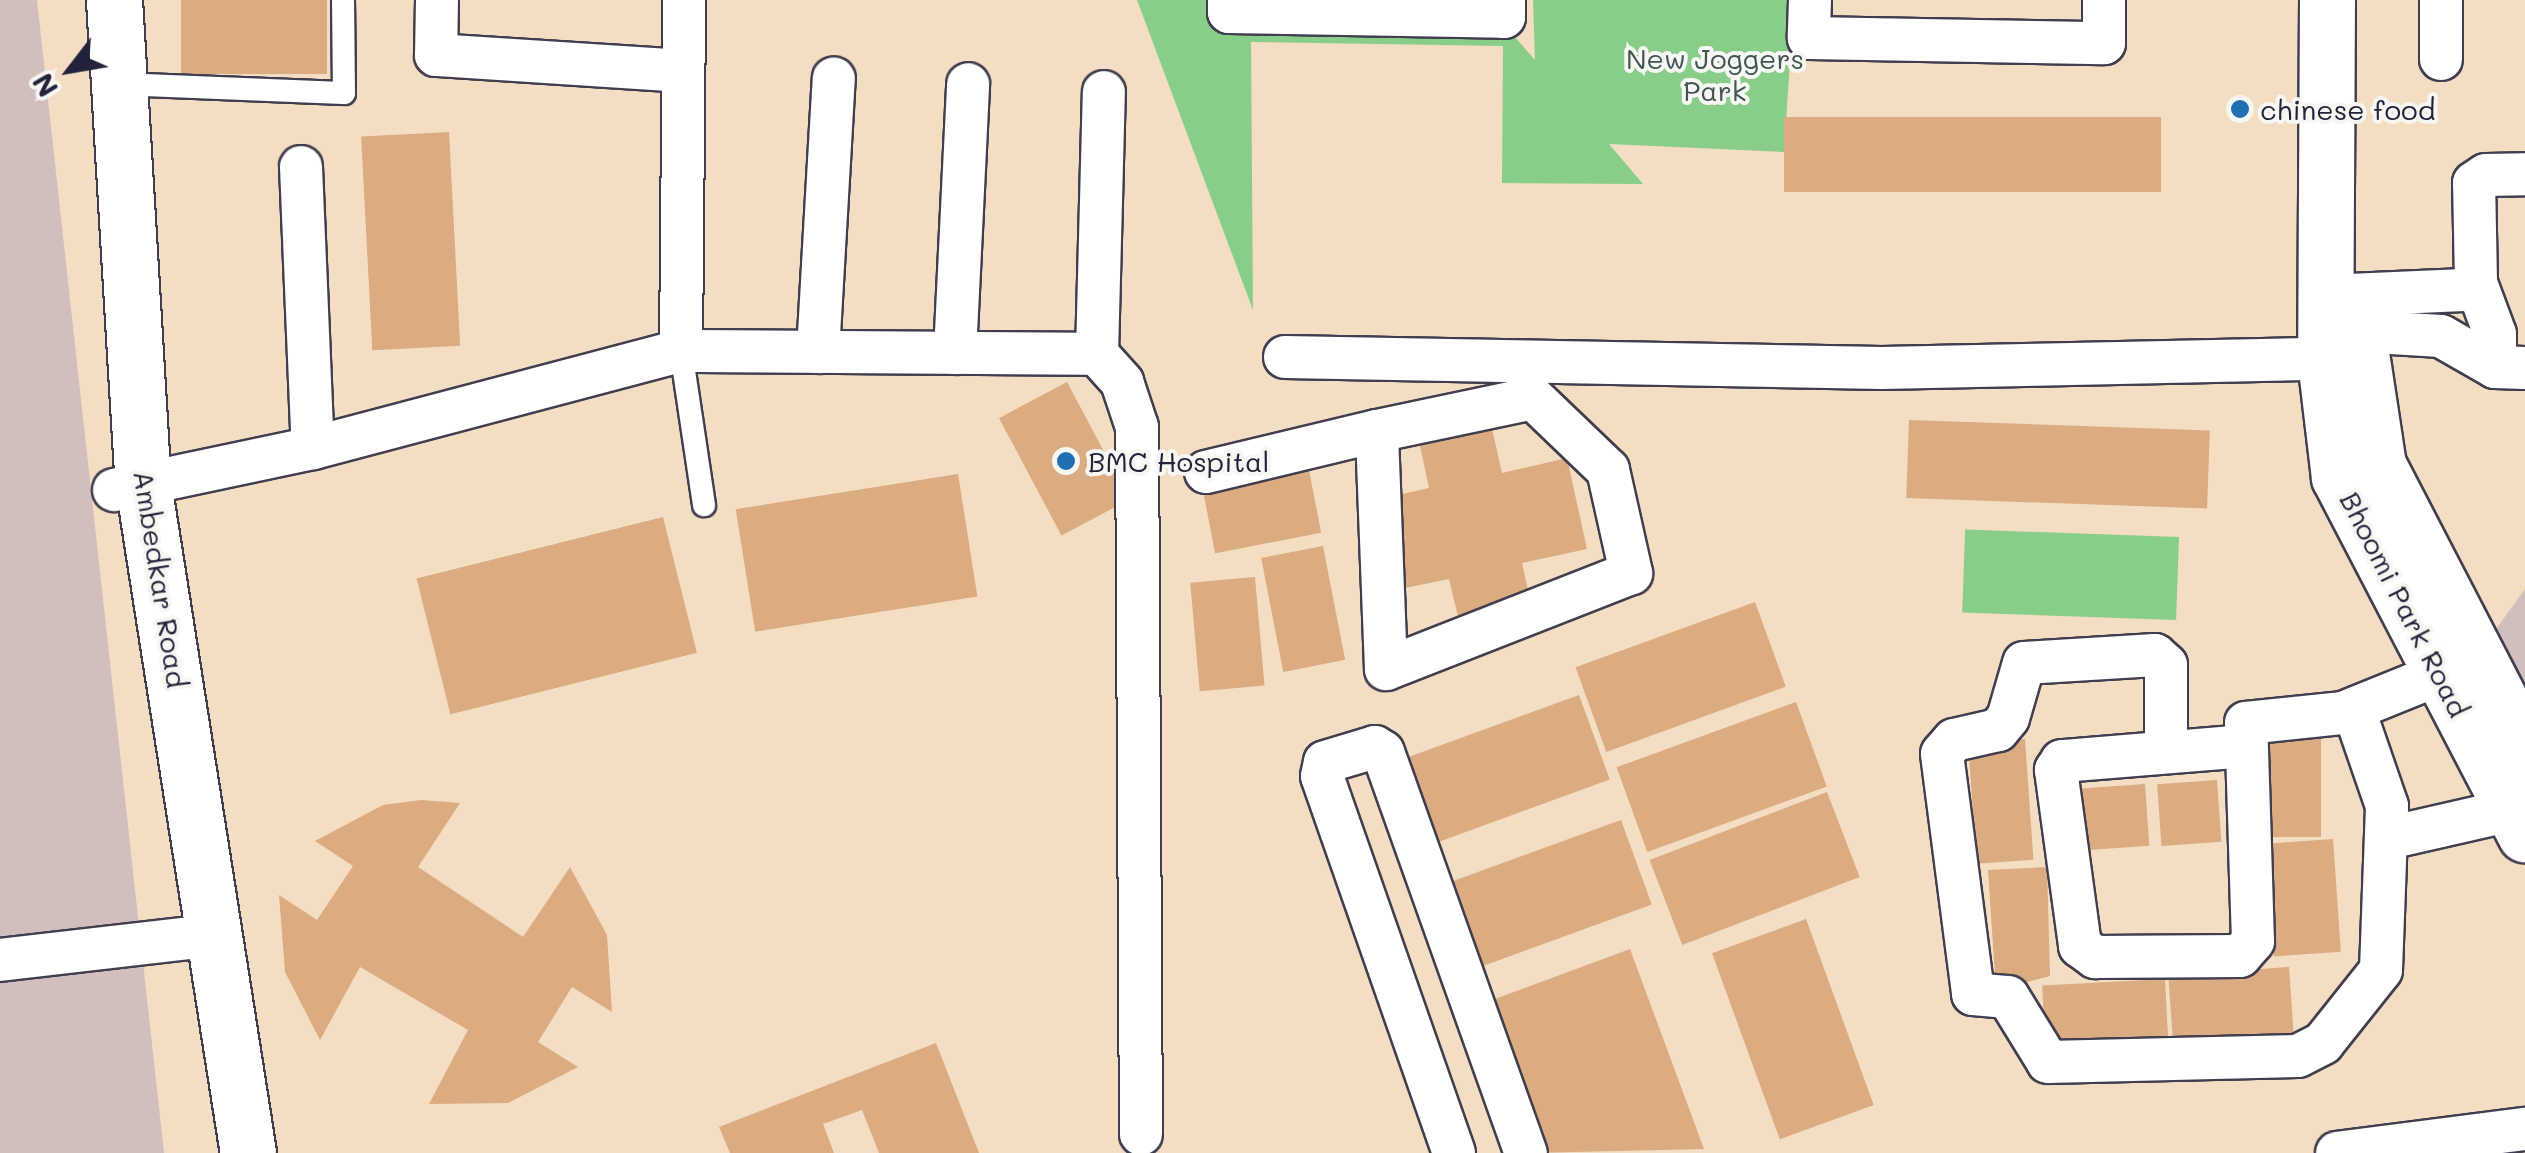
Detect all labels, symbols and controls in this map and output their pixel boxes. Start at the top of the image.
north arrow [20,20,120,120]
park label: New Joggers Park [1626,41,1804,107]
text: N [23,67,65,104]
place label: chinese food [2260,92,2435,126]
marker: chinese food [2229,98,2251,120]
place label: BMC Hospital [1088,444,1269,478]
marker: BMC Hospital [1053,448,1079,474]
street label: Ambedkar Road [127,468,195,690]
street label: Bhoomi Park Road [2334,486,2476,722]

